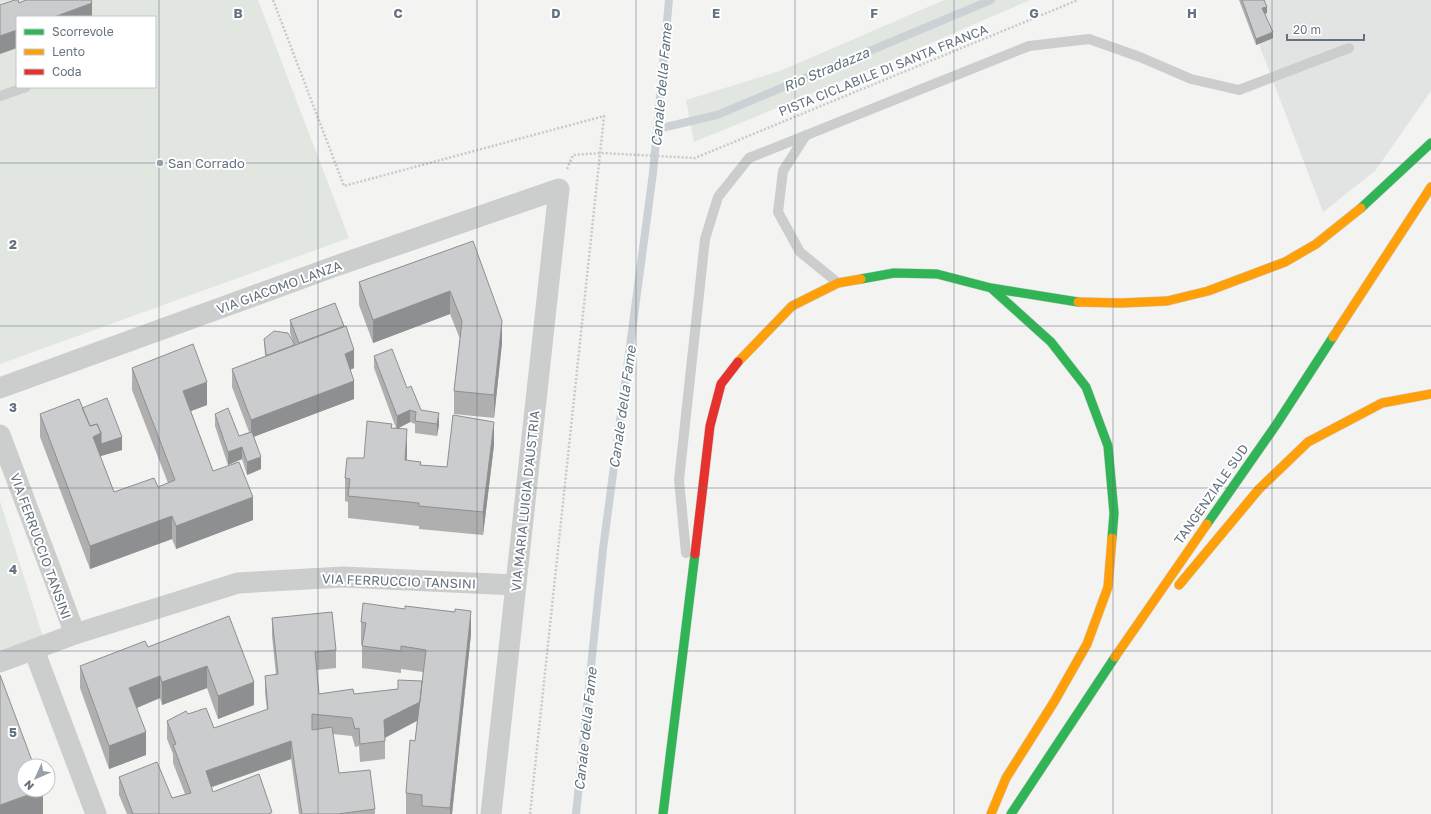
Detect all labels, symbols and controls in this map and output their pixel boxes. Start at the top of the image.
text: B [233,5,243,21]
text: C [393,5,403,21]
text: D [551,5,561,21]
text: E [712,5,720,21]
text: F [870,5,878,21]
text: G [1029,5,1039,21]
text: H [1187,5,1197,21]
legend [16,16,156,88]
scale bar [1287,16,1364,42]
street label: PISTA CICLABILE DI SANTA FRANCA [776,21,990,119]
water label: Canale della Fame [647,22,675,147]
text: 20 m [1293,22,1321,37]
text: Scorrevole [52,24,114,39]
water label: Rio Stradazza [781,43,872,95]
text: Lento [52,44,85,59]
text: Coda [52,64,82,79]
place label: San Corrado [168,155,245,171]
marker: San Corrado [155,158,165,168]
text: 2 [9,236,17,252]
street label: VIA GIACOMO LANZA [214,257,344,317]
water label: Canale della Fame [605,344,639,469]
text: 3 [9,399,17,415]
street label: VIA MARIA LUIGIA D'AUSTRIA [508,409,542,592]
street label: TANGENZIALE SUD [1170,441,1252,547]
street label: VIA FERRUCCIO TANSINI [7,471,75,621]
text: 4 [9,561,17,577]
street label: VIA FERRUCCIO TANSINI [322,570,476,592]
water label: Canale della Fame [570,666,600,791]
text: 5 [9,724,17,740]
north arrow [16,758,56,798]
text: N [21,778,36,793]

